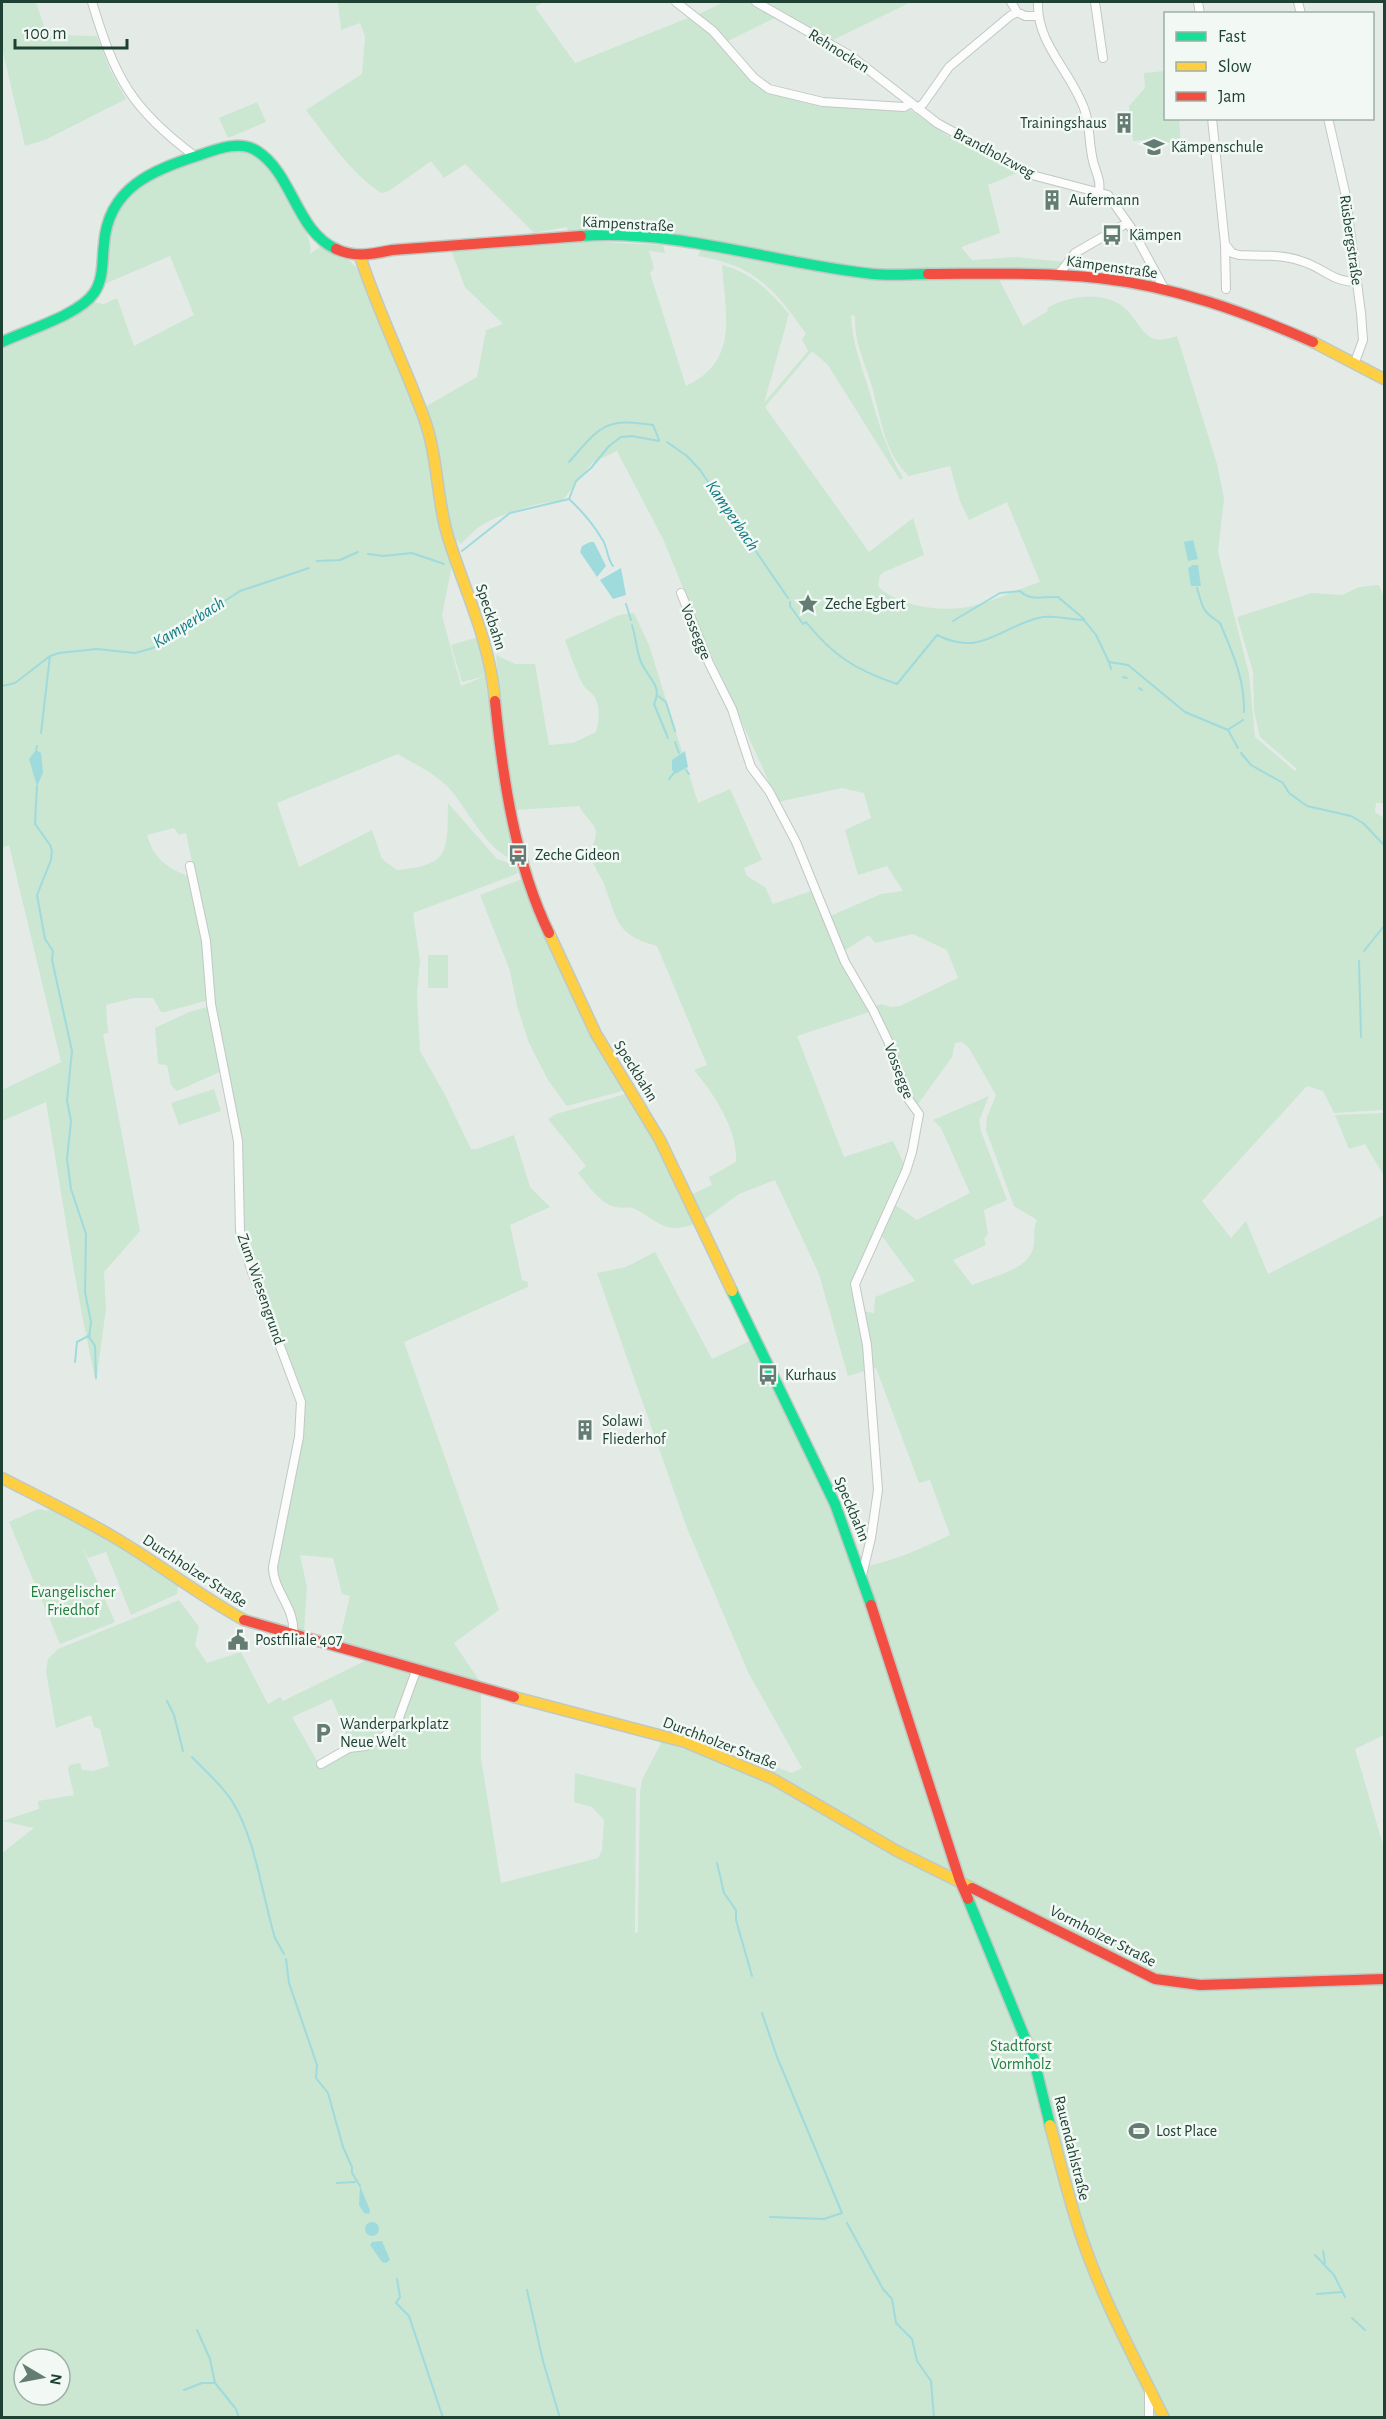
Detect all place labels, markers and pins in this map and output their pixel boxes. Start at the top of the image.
building icon: Trainingshaus [1112,111,1136,135]
place label: Trainingshaus [1020,115,1107,131]
school or university icon: Kämpenschule [1142,135,1166,159]
place label: Kämpenschule [1171,139,1263,155]
building icon: Aufermann [1040,188,1064,212]
place label: Aufermann [1069,192,1139,208]
bus stop icon: Kämpen [1100,223,1124,247]
place label: Kämpen [1129,227,1181,243]
place icon: Zeche Egbert [796,592,820,616]
place label: Zeche Egbert [825,596,906,612]
bus stop icon: Zeche Gideon [506,843,530,867]
place label: Zeche Gideon [535,847,620,863]
bus stop icon: Kurhaus [756,1363,780,1387]
place label: Kurhaus [785,1367,837,1383]
place label: Solawi Fliederhof [602,1413,667,1447]
building icon: Solawi Fliederhof [573,1418,597,1442]
public building icon: Postfiliale 407 [226,1628,250,1652]
place label: Postfiliale 407 [255,1632,343,1648]
place label: Wanderparkplatz Neue Welt [340,1716,449,1750]
parking icon: Wanderparkplatz Neue Welt [311,1721,335,1745]
sports icon: Lost Place [1127,2119,1151,2143]
place label: Lost Place [1156,2123,1217,2139]

